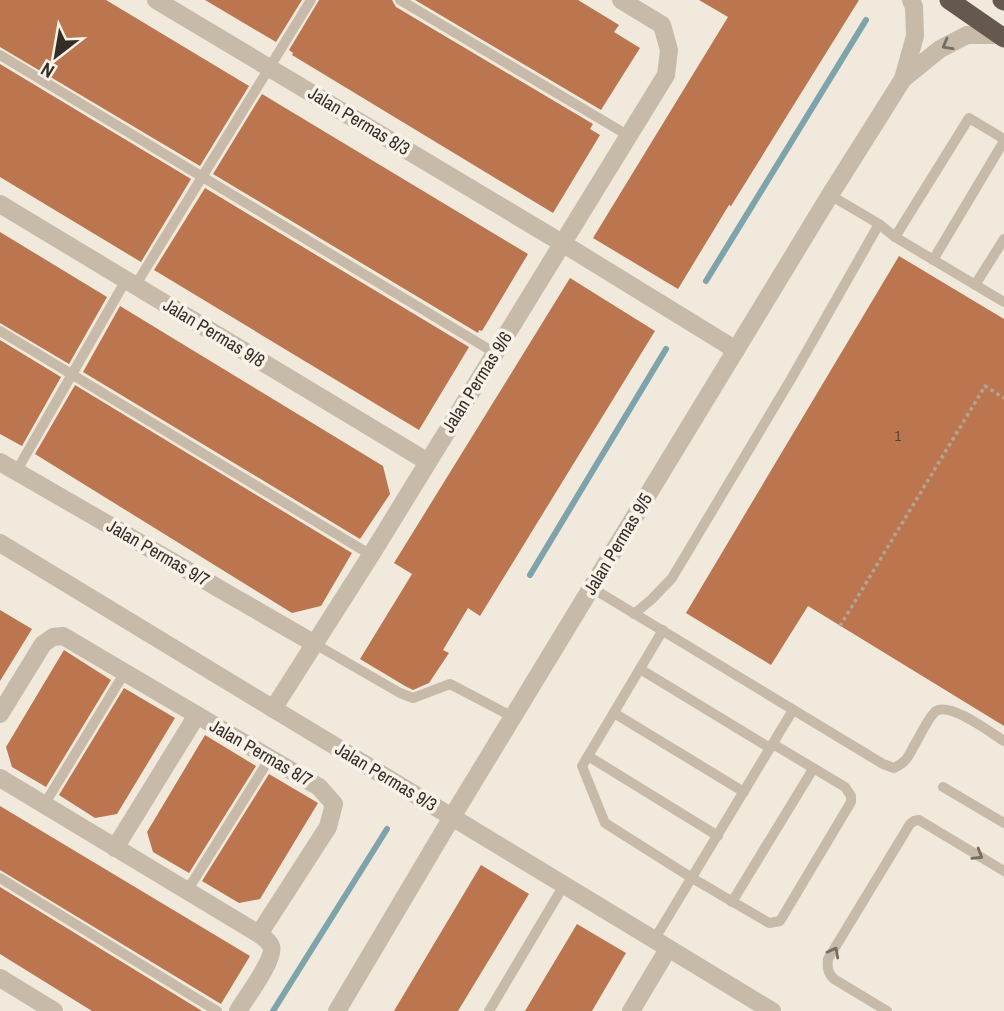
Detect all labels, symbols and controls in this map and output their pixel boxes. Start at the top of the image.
north arrow [21,21,91,91]
one-way arrow [942,37,955,50]
text: N [36,57,59,85]
street label: Jalan Permas 8/3 [304,80,415,161]
street label: Jalan Permas 9/8 [159,292,270,373]
street label: Jalan Permas 9/6 [436,326,518,437]
house number: 1 [895,427,902,445]
street label: Jalan Permas 9/5 [577,488,658,599]
street label: Jalan Permas 9/7 [102,513,214,592]
street label: Jalan Permas 8/7 [205,713,317,792]
street label: Jalan Permas 9/3 [331,736,442,817]
one-way arrow [970,847,983,860]
one-way arrow [825,946,839,959]

